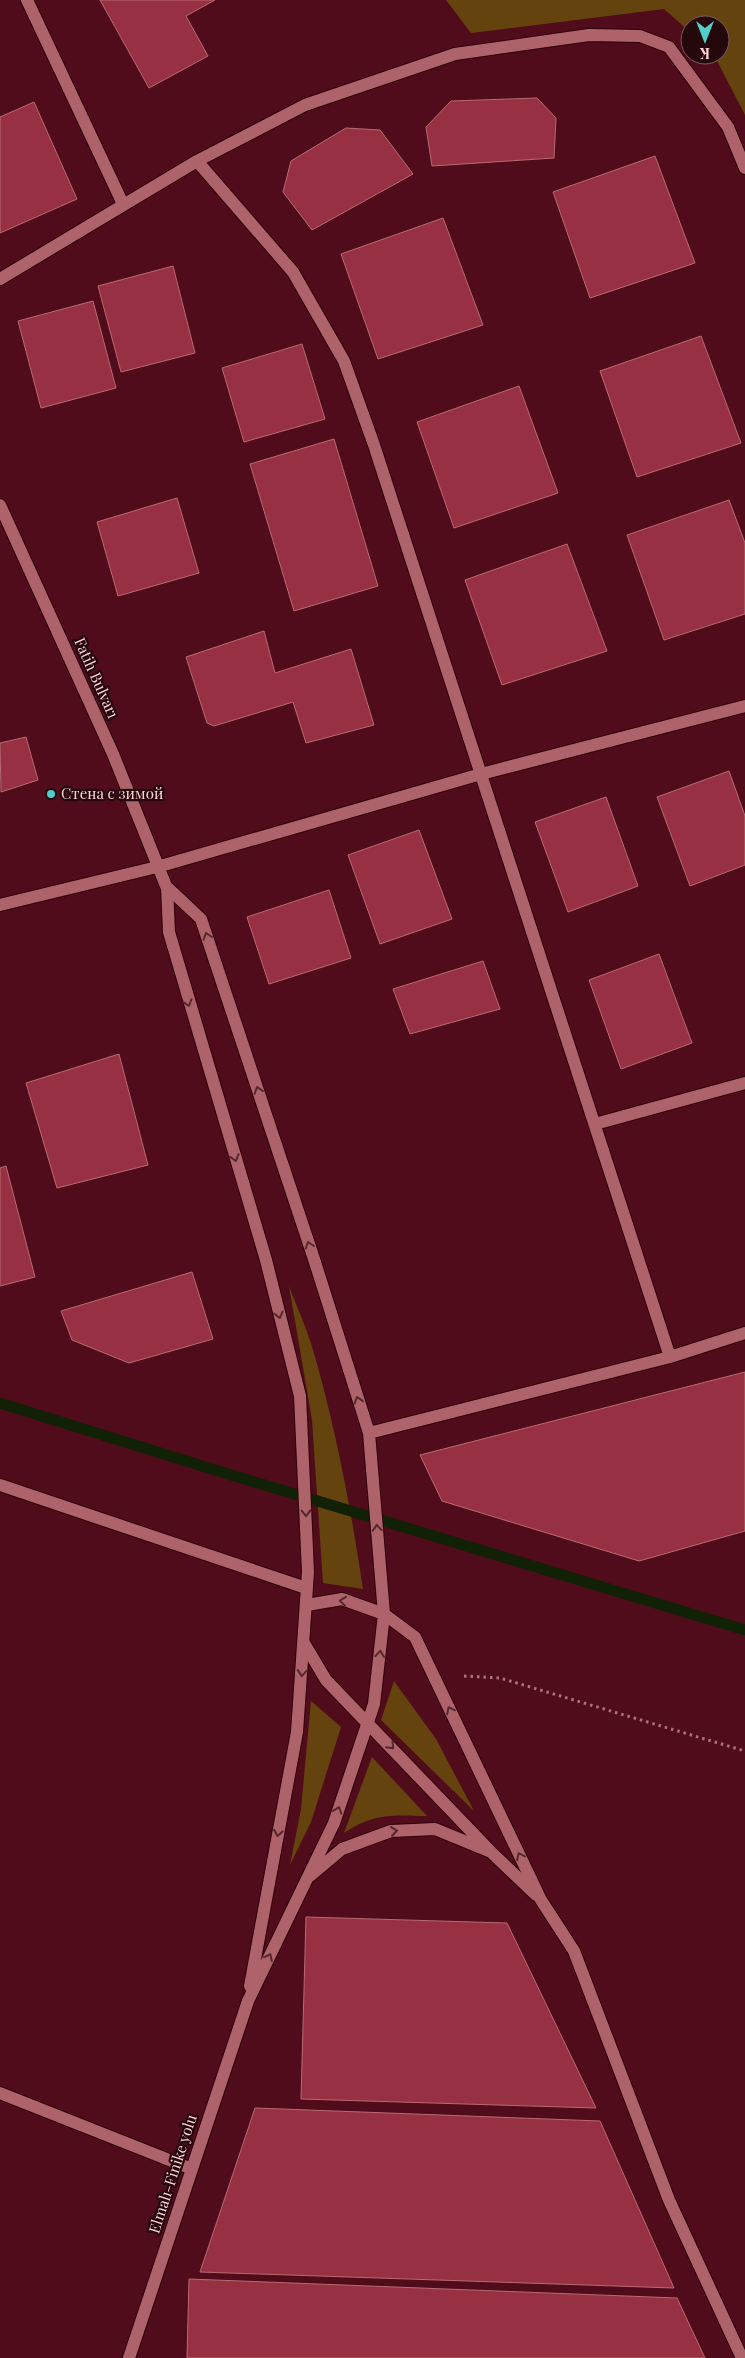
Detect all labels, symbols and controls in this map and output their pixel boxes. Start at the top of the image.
north arrow [680,15,730,65]
text: K [699,44,710,63]
street label: Fatih Bulvarı [70,634,124,722]
place label: Стена с зимой [61,783,163,803]
marker: Стена с зимой [45,788,57,800]
one-way arrow [203,932,213,941]
one-way arrow [183,998,193,1006]
one-way arrow [254,1087,264,1095]
one-way arrow [230,1154,240,1162]
one-way arrow [305,1241,315,1249]
one-way arrow [274,1310,284,1318]
one-way arrow [354,1396,364,1404]
one-way arrow [300,1510,311,1518]
one-way arrow [371,1523,382,1531]
one-way arrow [339,1596,347,1607]
one-way arrow [374,1649,385,1657]
one-way arrow [296,1669,307,1677]
one-way arrow [446,1706,456,1715]
one-way arrow [385,1741,394,1750]
one-way arrow [332,1806,342,1815]
one-way arrow [390,1827,399,1837]
one-way arrow [274,1829,284,1838]
one-way arrow [516,1852,526,1861]
one-way arrow [263,1953,273,1962]
street label: Elmalı-Finike yolu [143,2112,201,2236]

